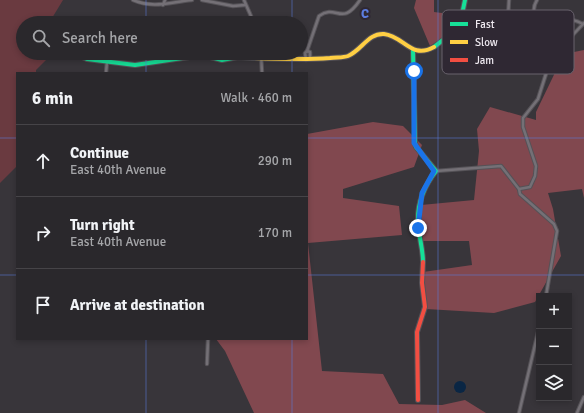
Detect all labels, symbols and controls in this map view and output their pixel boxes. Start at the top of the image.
text: C [361,6,369,22]
legend [442,10,574,74]
search box [16,16,308,60]
text: Fast [475,18,495,31]
icon: search [30,27,52,49]
text: Search here [62,29,138,47]
text: Slow [475,36,498,49]
text: Jam [475,54,494,67]
route start [405,62,423,80]
text: 6 min [32,88,73,109]
text: Walk · 460 m [221,90,292,106]
text: Continue [70,144,129,162]
icon: ahead [32,150,54,172]
text: 290 m [258,153,292,169]
text: East 40th Avenue [70,162,166,178]
text: Turn right [70,216,135,234]
route end [409,219,427,237]
icon: right [32,222,54,244]
text: 170 m [258,225,292,241]
text: East 40th Avenue [70,234,166,250]
map controls [536,293,572,401]
button: + [536,293,572,329]
icon: arrive [32,294,54,316]
text: Arrive at destination [70,296,205,314]
button: − [536,329,572,365]
button: layers [536,365,572,401]

